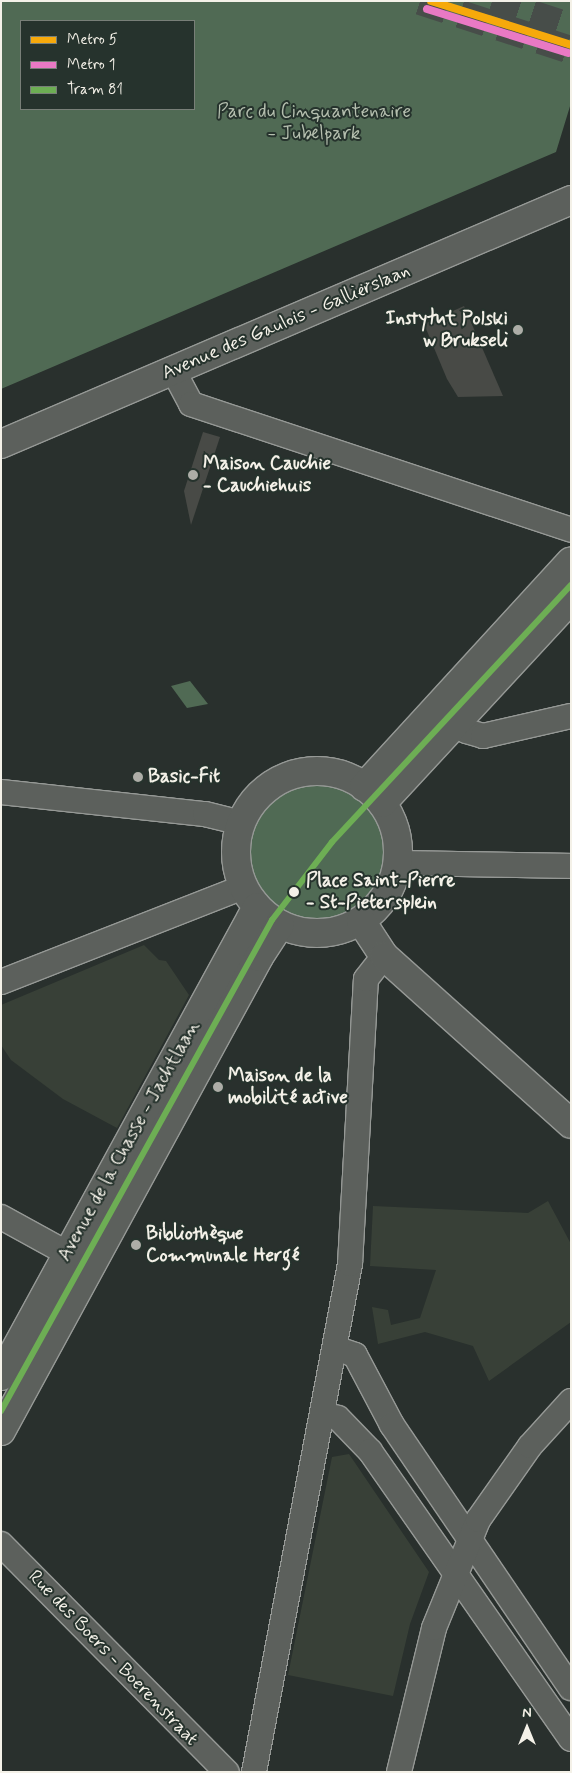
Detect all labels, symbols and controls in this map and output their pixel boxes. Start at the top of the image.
legend [20,20,195,110]
text: Metro 5 [67,30,118,50]
text: Metro 1 [67,55,116,75]
text: Tram 81 [67,80,123,100]
park label: Parc du Cinquantenaire - Jubelpark [218,101,410,145]
street label: Avenue des Gaulois - Galliërslaan [161,260,411,384]
place label: Instytut Polski w Brukseli [388,308,508,352]
marker: Instytut Polski w Brukseli [512,324,524,336]
place label: Maison Cauchie - Cauchiehuis [203,453,331,497]
marker: Maison Cauchie - Cauchiehuis [187,469,199,481]
place label: Basic-Fit [148,766,220,788]
marker: Basic-Fit [132,771,144,783]
place label: Place Saint-Pierre - St-Pietersplein [306,870,454,914]
marker: Place Saint-Pierre - St-Pietersplein [285,883,303,901]
street label: Avenue de la Chasse - Jachtlaan [53,1016,205,1266]
place label: Maison de la mobilité active [228,1065,348,1109]
marker: Maison de la mobilité active [212,1081,224,1093]
place label: Bibliothèque Communale Hergé [146,1223,300,1267]
marker: Bibliothèque Communale Hergé [130,1239,142,1251]
street label: Rue des Boers - Boerenstraat [24,1566,202,1750]
north arrow [502,1703,552,1753]
text: N [522,1704,532,1722]

